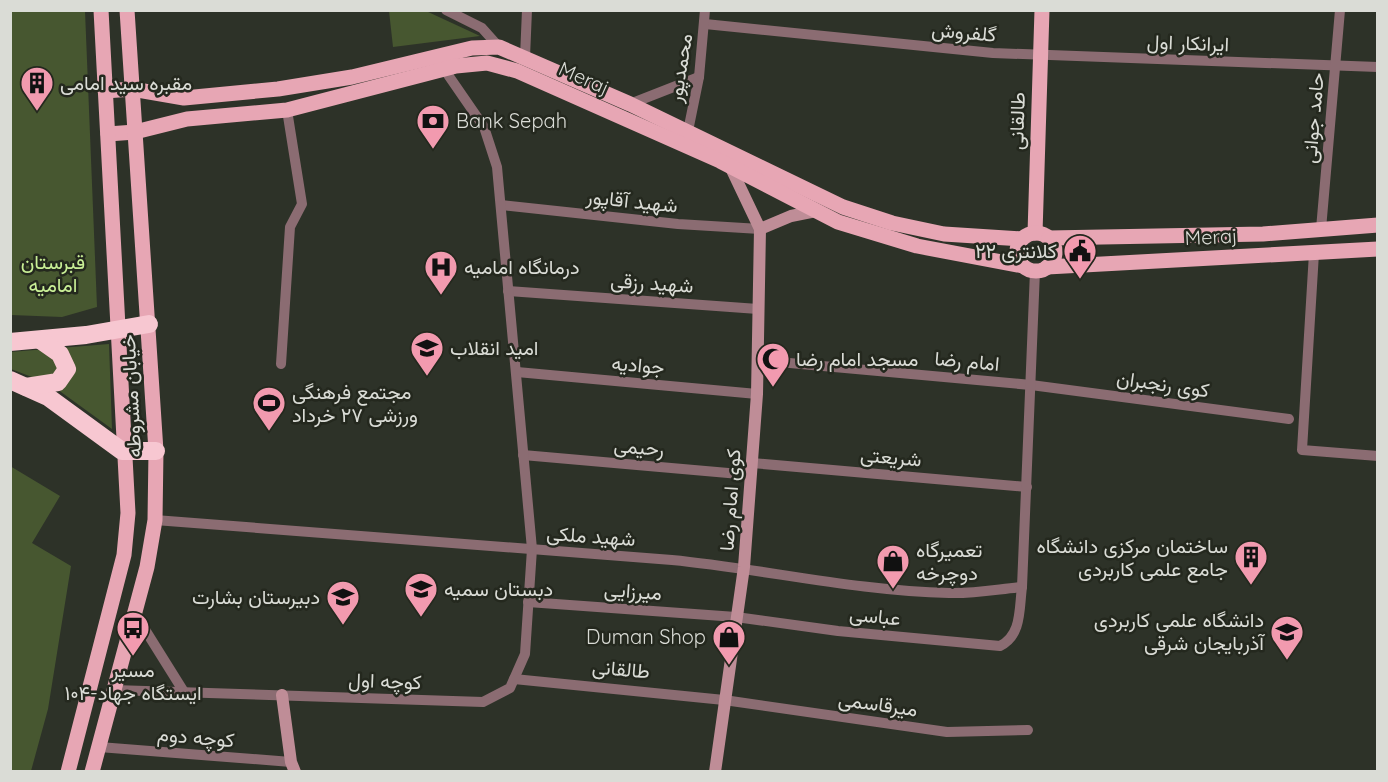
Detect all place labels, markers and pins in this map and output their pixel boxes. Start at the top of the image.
building icon: مقبره سید امامی [19,65,55,112]
place label: مقبره سید امامی [60,70,192,96]
bank icon: Bank Sepah [415,103,451,150]
place label: Bank Sepah [456,108,567,133]
public building icon: کلانتری ٢٢ [1062,233,1098,280]
place label: کلانتری ٢٢ [975,238,1057,264]
hospital icon: درمانگاه امامیه [423,249,459,296]
place label: درمانگاه امامیه [464,254,580,280]
school or university icon: امید انقلاب [409,330,445,377]
place label: امید انقلاب [450,335,539,360]
mosque icon: مسجد امام رضا [755,341,791,388]
place label: مسجد امام رضا [796,346,918,372]
place label: مجتمع فرهنگی ورزشی ۲۷ خرداد [292,379,418,428]
sports icon: مجتمع فرهنگی ورزشی ۲۷ خرداد [251,385,287,432]
place label: ساختمان مرکزی دانشگاه جامع علمی کاربردی [1036,533,1228,583]
place label: تعمیرگاه دوچرخه [916,537,982,587]
building icon: ساختمان مرکزی دانشگاه جامع علمی کاربردی [1233,539,1269,586]
shop icon: تعمیرگاه دوچرخه [875,543,911,590]
school or university icon: دبستان سمیه [403,571,439,618]
place label: دبستان سمیه [444,576,553,601]
school or university icon: دبیرستان بشارت [325,579,361,626]
place label: دبیرستان بشارت [192,584,320,610]
place label: دانشگاه علمی کاربردی آذربایجان شرقی [1094,607,1265,656]
bus stop icon: مسیر ۱۰۴-ایستگاه جهاد [115,610,151,657]
school or university icon: دانشگاه علمی کاربردی آذربایجان شرقی [1269,614,1305,661]
shop icon: Duman Shop [711,619,747,666]
place label: Duman Shop [586,624,706,649]
place label: مسیر ۱۰۴-ایستگاه جهاد [64,657,202,706]

